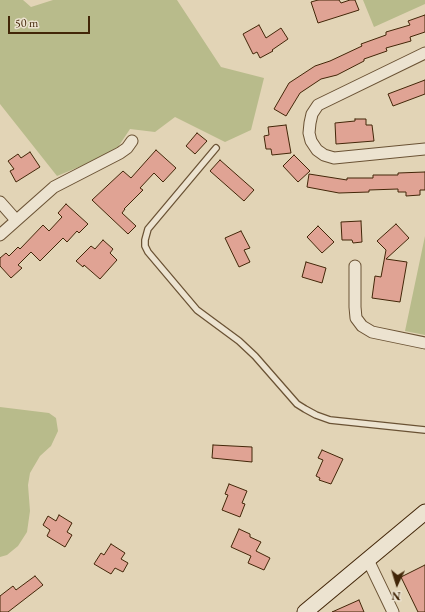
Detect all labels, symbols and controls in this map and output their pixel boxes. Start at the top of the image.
scale bar [10,8,92,34]
text: 50 m [15,15,38,31]
north arrow [377,564,417,604]
text: N [391,589,401,603]

